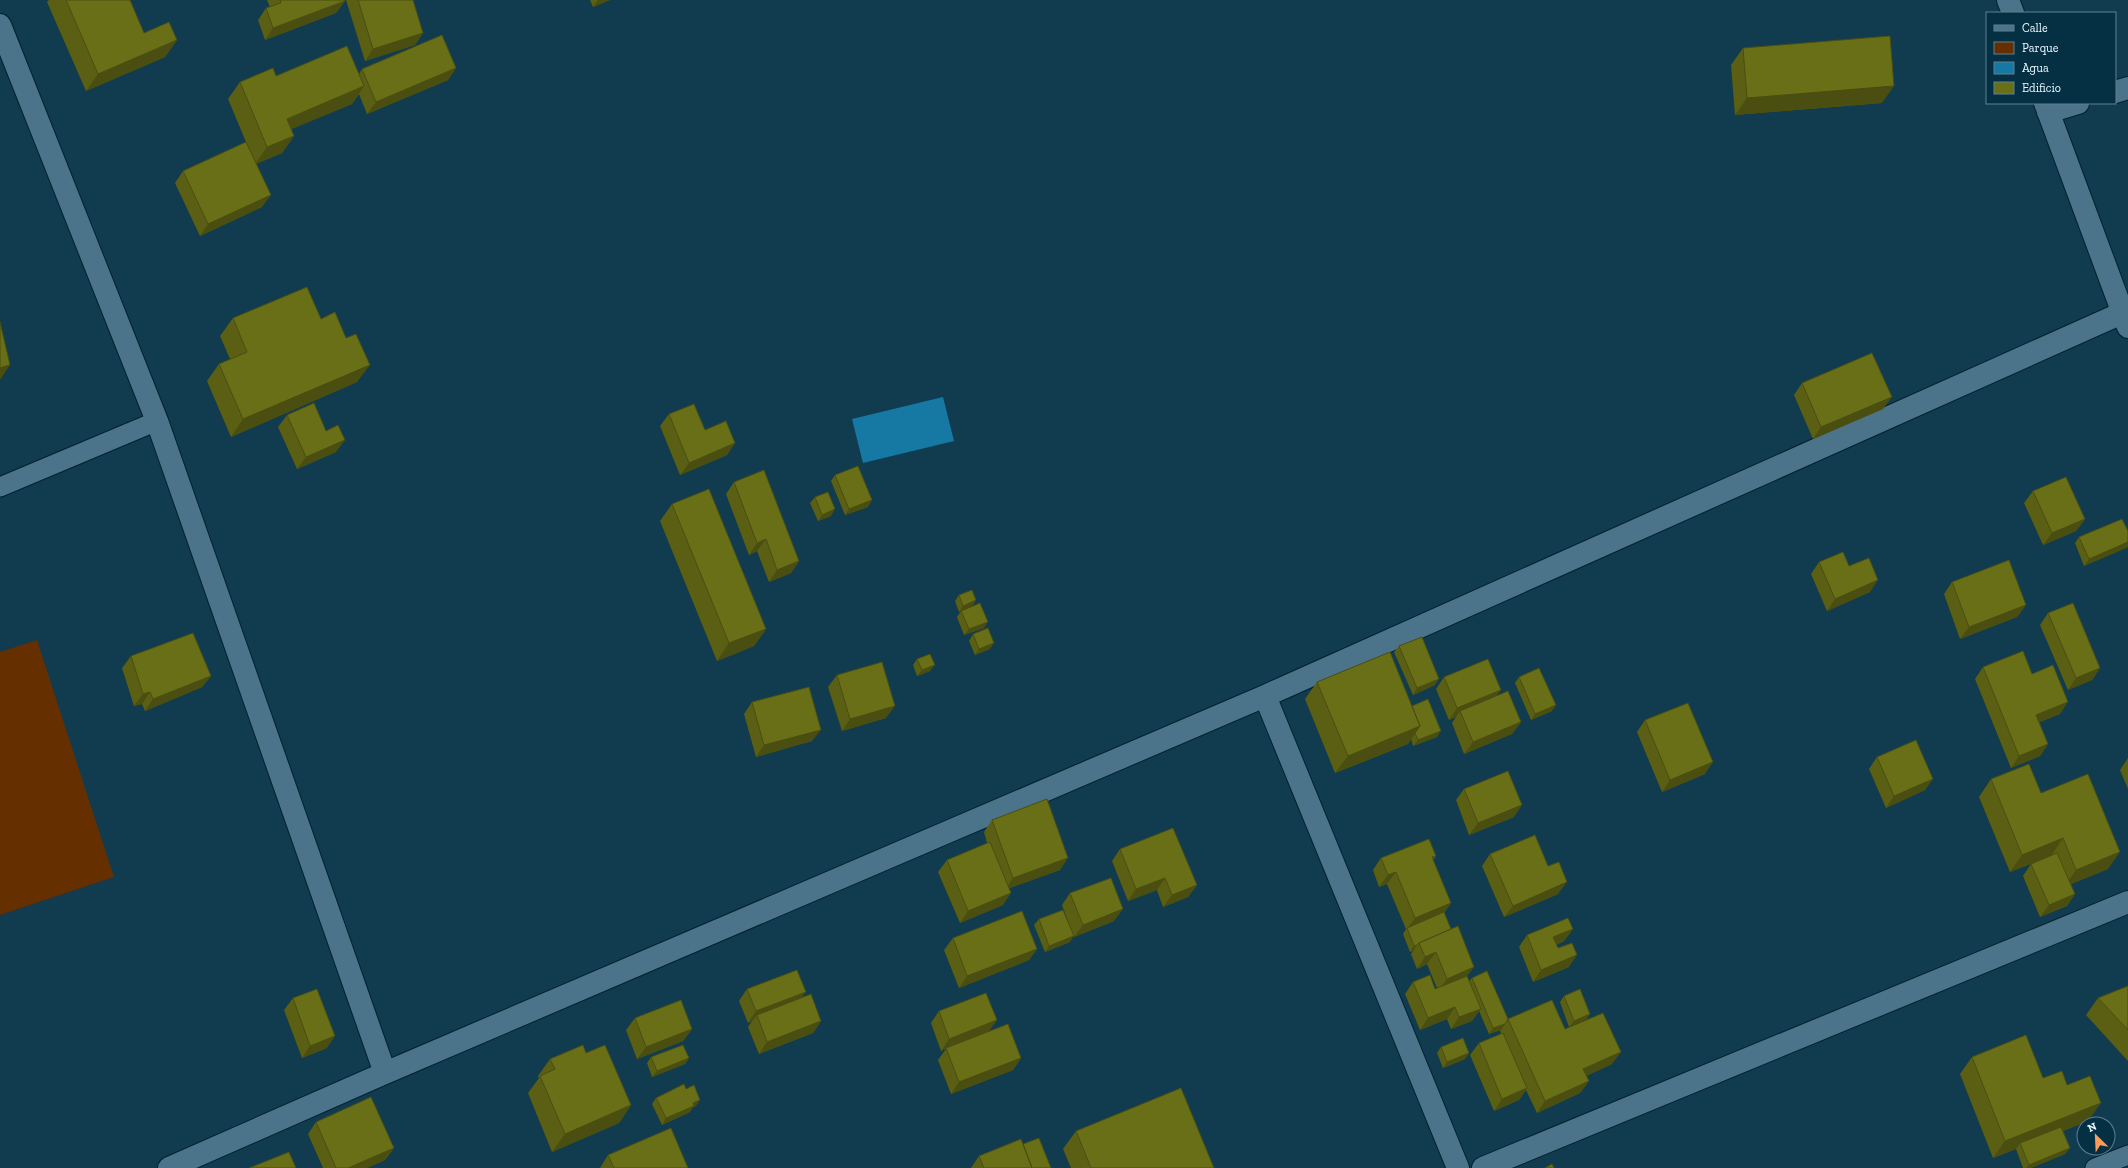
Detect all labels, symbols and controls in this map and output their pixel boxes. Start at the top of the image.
legend [1986,12,2116,104]
text: Calle [2022,21,2048,35]
text: Parque [2022,41,2059,55]
text: Agua [2022,61,2049,75]
text: Edificio [2022,81,2061,95]
north arrow [2076,1116,2116,1156]
text: N [2086,1119,2099,1135]

